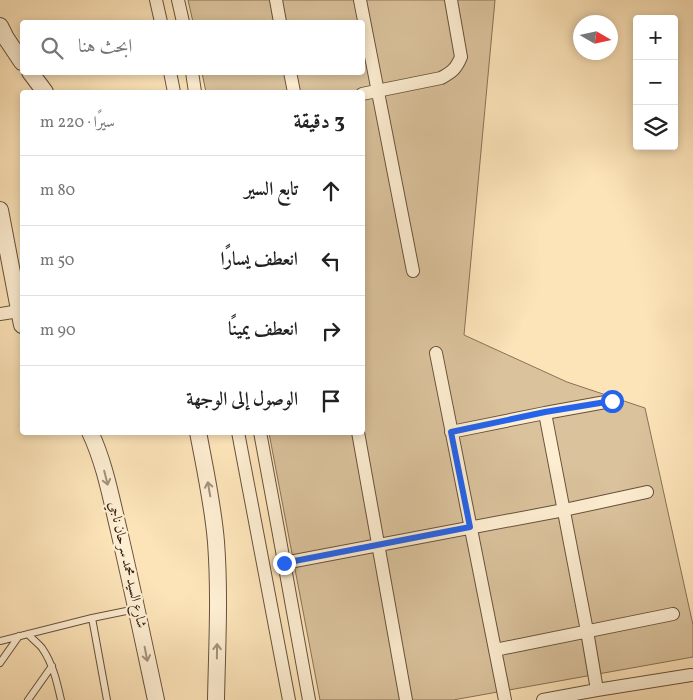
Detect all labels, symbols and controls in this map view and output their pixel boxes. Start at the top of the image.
north arrow [573,15,618,60]
map controls [633,15,678,150]
button: + [633,15,678,60]
search box [20,20,365,75]
icon: search [38,34,66,62]
text: ابحث هنا [78,34,132,60]
button: − [633,60,678,105]
button: layers [633,105,678,150]
text: 3 دقيقة [293,108,345,137]
text: سيرًا · 220 m [40,112,115,134]
text: تابع السير [245,177,298,203]
icon: ahead [317,177,345,205]
text: 80 m [40,180,75,202]
text: انعطف يسارًا [220,247,298,273]
icon: left [317,247,345,275]
text: 50 m [40,250,74,272]
text: انعطف يمينًا [228,317,298,343]
icon: right [317,317,345,345]
text: 90 m [40,320,76,342]
text: الوصول إلى الوجهة [186,387,298,413]
icon: arrive [317,387,345,415]
route start [601,390,624,413]
one-way arrow [102,470,111,486]
one-way arrow [203,482,213,498]
street label: شارع السيد محمد سرحان ناجي [102,500,151,630]
route end [273,552,296,575]
one-way arrow [212,644,222,660]
one-way arrow [142,645,152,661]

